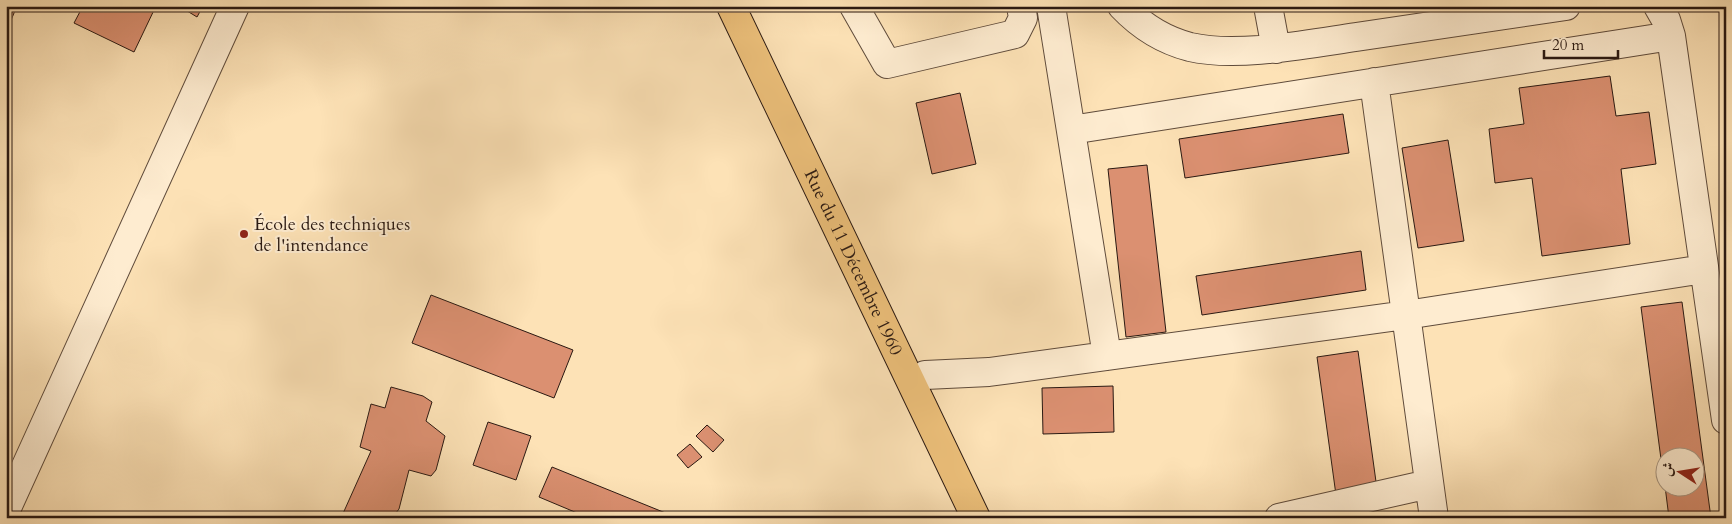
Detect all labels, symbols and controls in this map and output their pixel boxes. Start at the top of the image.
scale bar [1544,28,1618,60]
text: 20 m [1552,35,1584,55]
street label: Rue du 11 Décembre 1960 [798,165,908,360]
place label: École des techniques de l'intendance [254,212,410,258]
marker: École des techniques de l'intendance [238,228,250,240]
north arrow [1654,446,1704,496]
text: ش [1657,461,1679,478]

